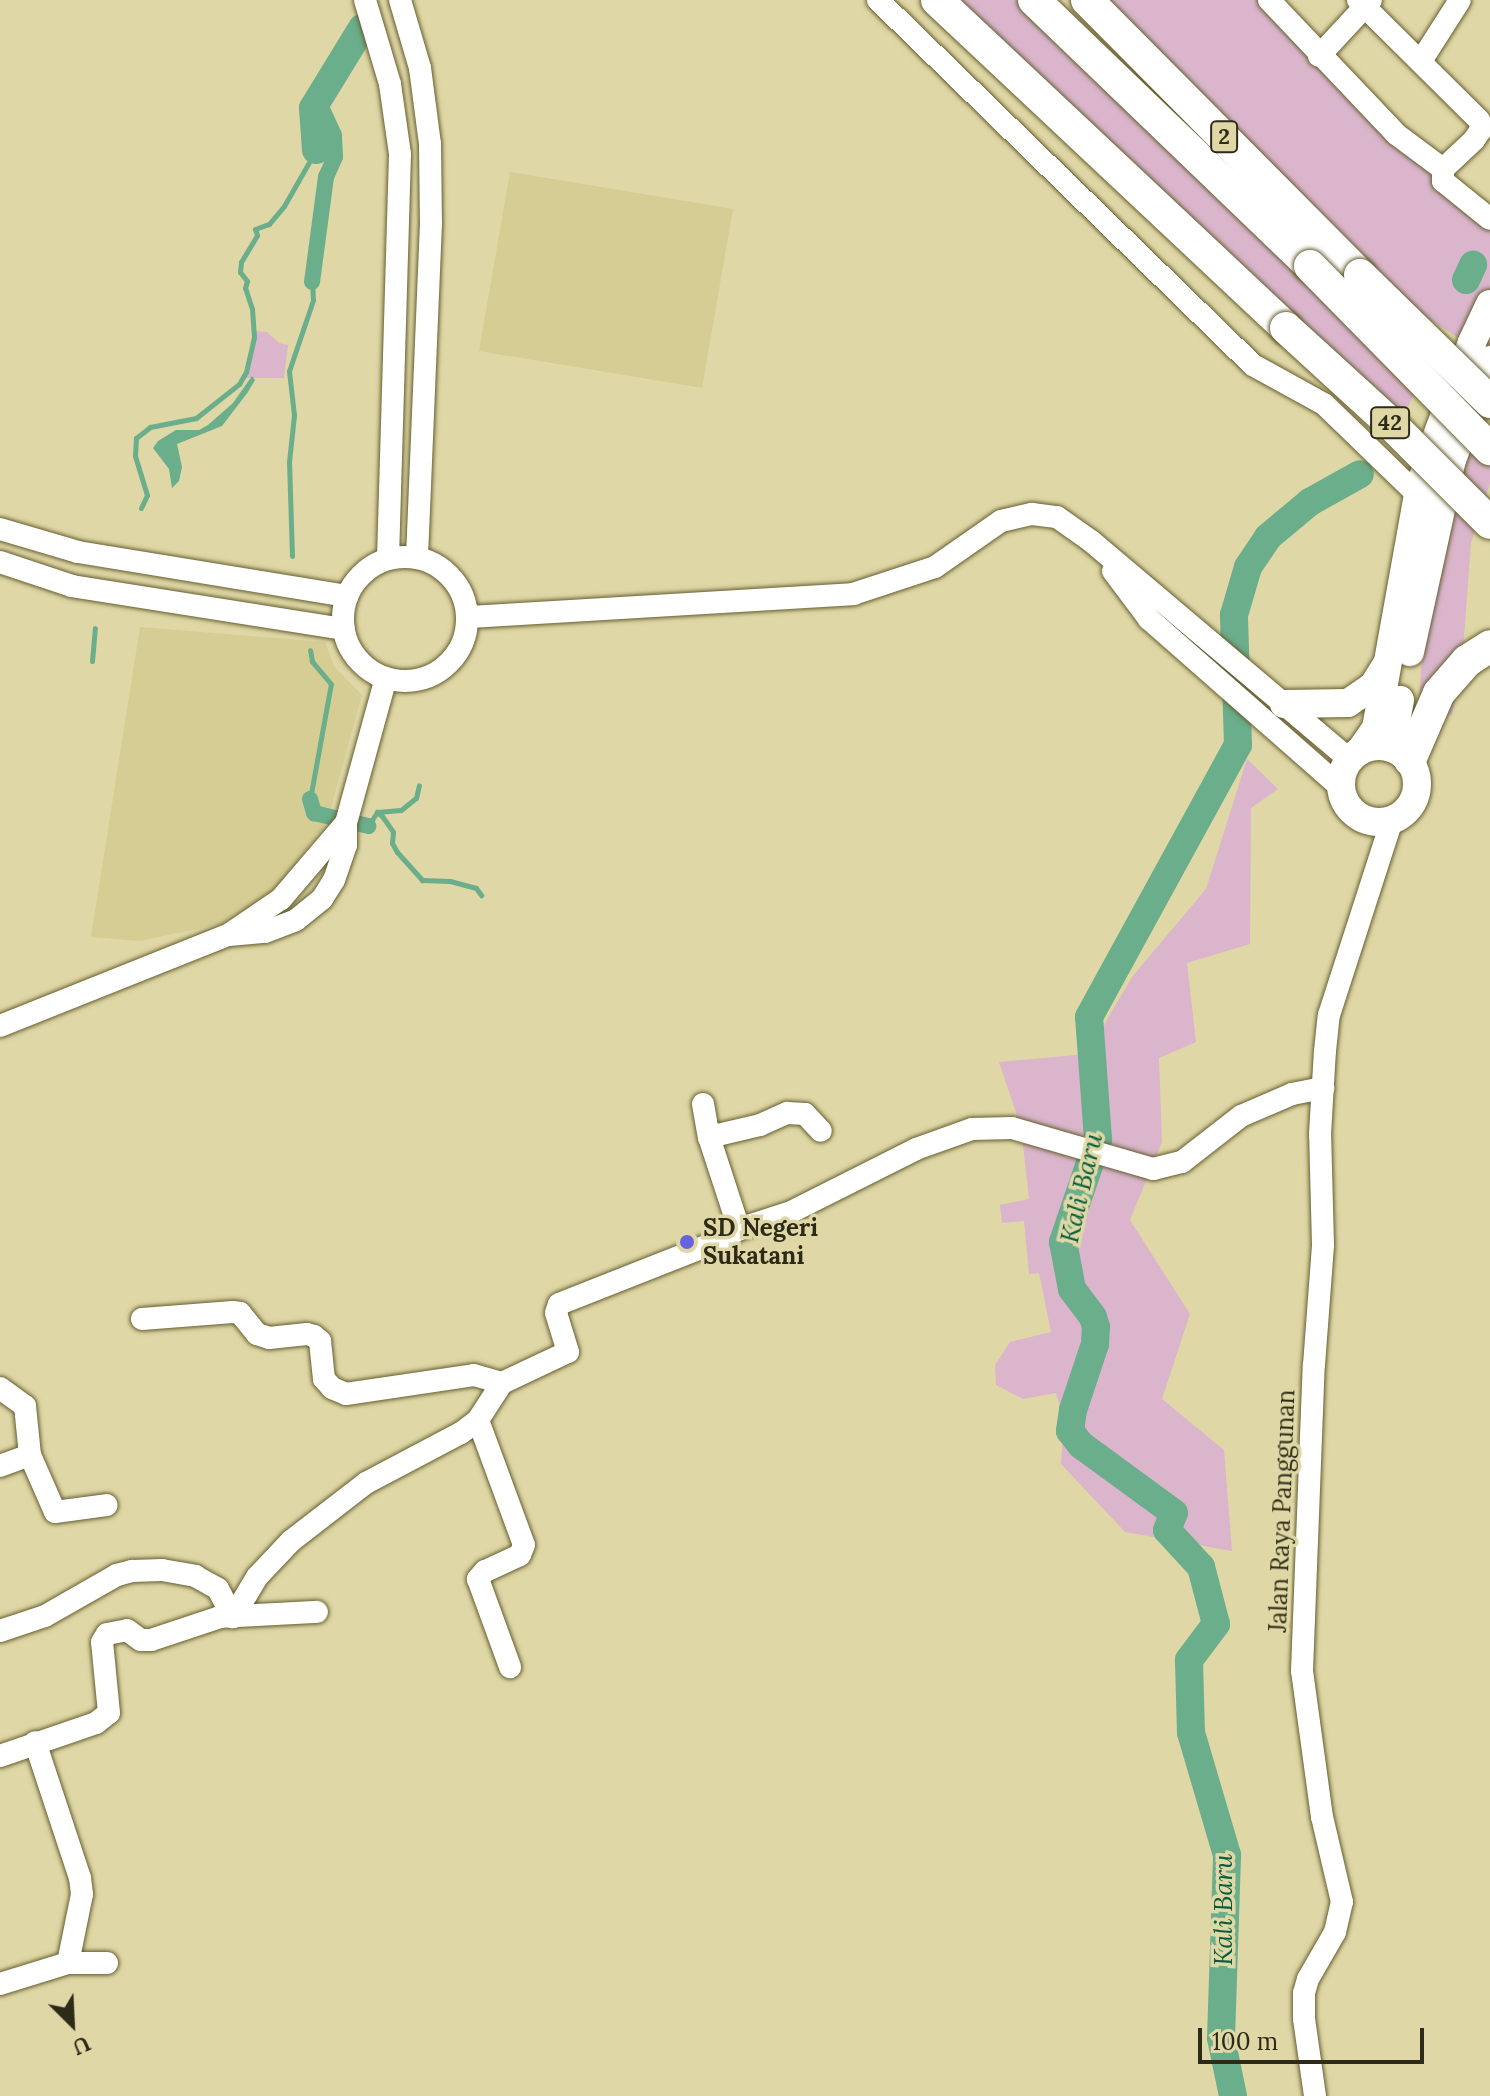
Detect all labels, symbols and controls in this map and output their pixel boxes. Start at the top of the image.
road number: 2 [1210,119,1238,155]
road number: 42 [1370,405,1410,441]
water label: Kali Baru [1053,1130,1109,1246]
place label: SD Negeri Sukatani [703,1214,818,1270]
marker: SD Negeri Sukatani [678,1233,696,1251]
street label: Jalan Raya Panggunan [1263,1389,1301,1633]
water label: Kali Baru [1207,1854,1239,1966]
north arrow [32,1984,112,2064]
scale bar [1202,2012,1428,2062]
text: 100 m [1212,2026,1278,2057]
text: U [68,2030,95,2062]

